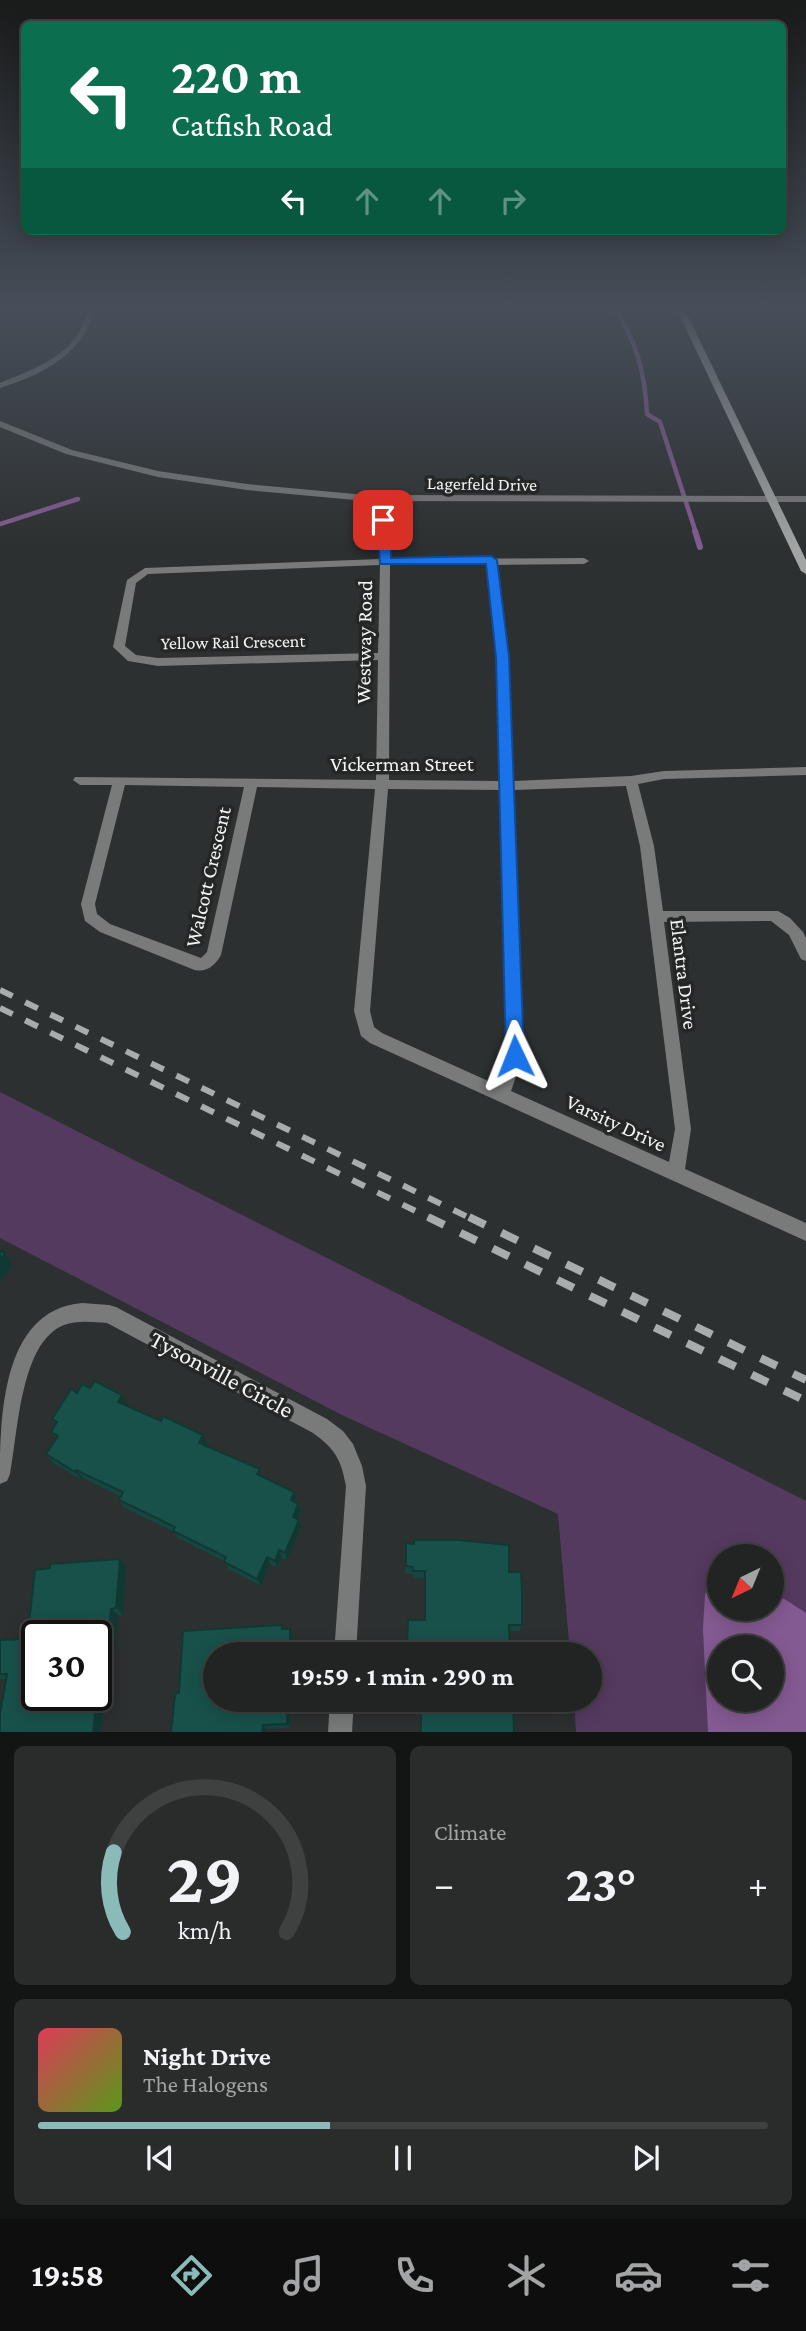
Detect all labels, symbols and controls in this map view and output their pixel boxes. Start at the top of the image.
icon: left [56,49,147,140]
text: 220 m [171,49,301,104]
text: Catfish Road [171,107,333,143]
icon: left [275,182,313,220]
icon: ahead [348,182,386,220]
icon: ahead [421,182,459,220]
icon: right [494,182,532,220]
street label: Lagerfeld Drive [427,473,537,495]
pin [353,490,413,550]
icon: arrive [364,501,402,539]
street label: Westway Road [351,580,377,704]
street label: Yellow Rail Crescent [160,631,307,653]
street label: Vickerman Street [330,752,475,776]
street label: Walcott Crescent [180,803,236,950]
street label: Elantra Drive [665,917,703,1031]
position arrow [478,1019,552,1093]
street label: Varsity Drive [562,1089,670,1157]
street label: Tysonville Circle [146,1325,298,1423]
north arrow [707,1544,784,1620]
map controls [707,1544,784,1712]
speed limit sign: 30 [21,1620,112,1711]
button: search [707,1635,784,1712]
text: 19:59 · 1 min · 290 m [291,1662,514,1691]
text: Climate [434,1819,506,1845]
text: 29 [167,1837,243,1918]
text: 23° [565,1854,637,1912]
text: − [434,1863,454,1905]
text: + [748,1863,768,1905]
text: km/h [178,1916,232,1943]
text: Night Drive [143,2042,271,2071]
text: The Halogens [143,2071,268,2097]
icon: previous [141,2139,179,2177]
icon: pause [384,2139,422,2177]
icon: next [627,2139,665,2177]
icon: directions [167,2251,216,2300]
icon: music [279,2251,328,2300]
icon: phone [390,2251,439,2300]
icon: climate [502,2251,551,2300]
icon: car [614,2251,663,2300]
icon: filters [726,2251,775,2300]
text: 19:58 [31,2257,104,2293]

